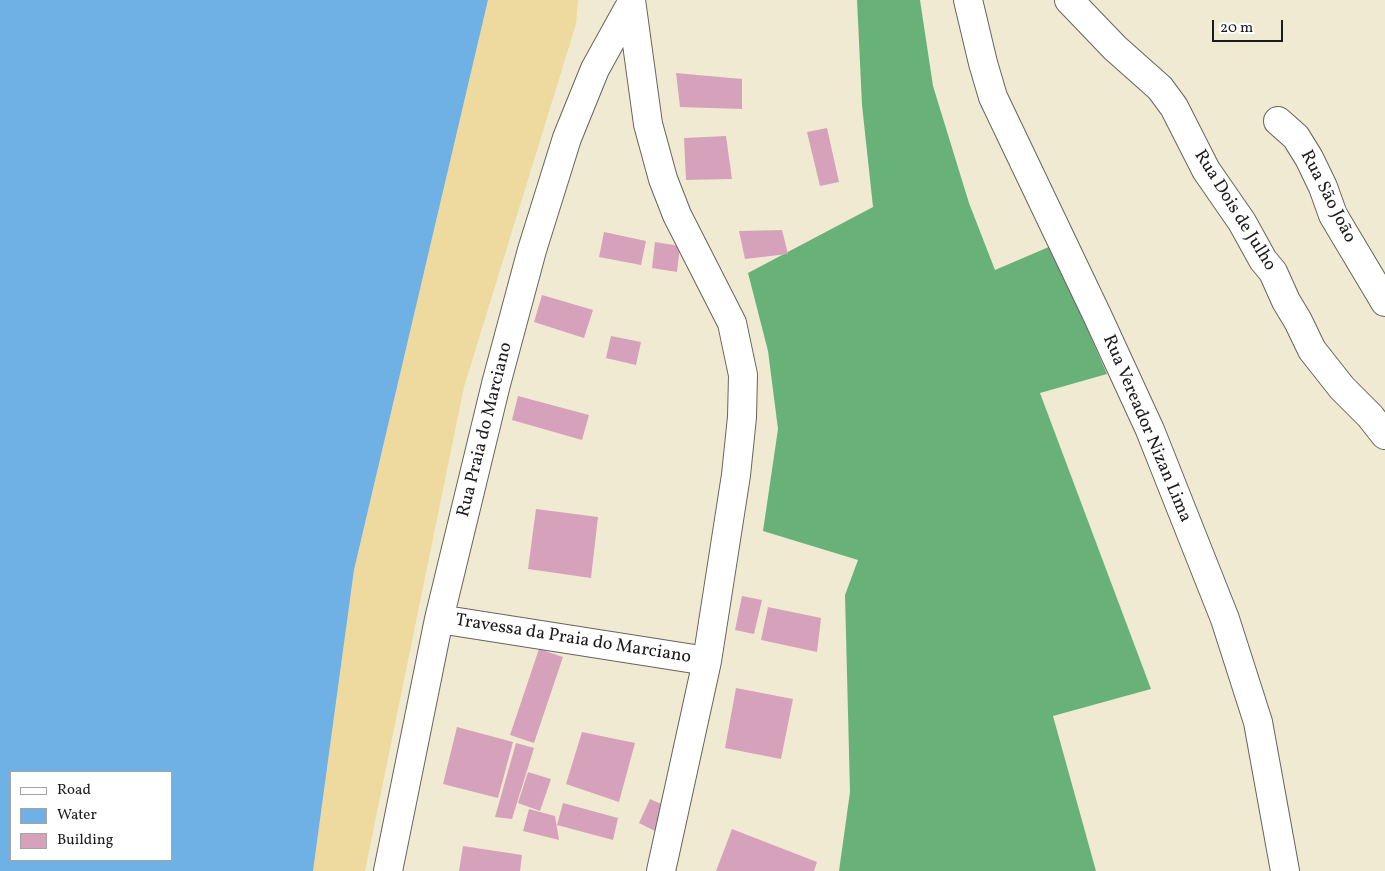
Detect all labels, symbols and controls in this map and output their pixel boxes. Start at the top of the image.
scale bar [1215,10,1286,42]
text: 20 m [1220,18,1253,39]
street label: Rua Dois de Julho [1188,147,1280,275]
street label: Rua São João [1294,147,1360,247]
street label: Rua Vereador Nizan Lima [1097,332,1195,526]
street label: Rua Praia do Marciano [454,340,518,520]
street label: Travessa da Praia do Marciano [453,611,693,669]
legend [10,771,172,861]
text: Road [57,780,91,801]
text: Water [57,805,97,826]
text: Building [57,830,113,851]

